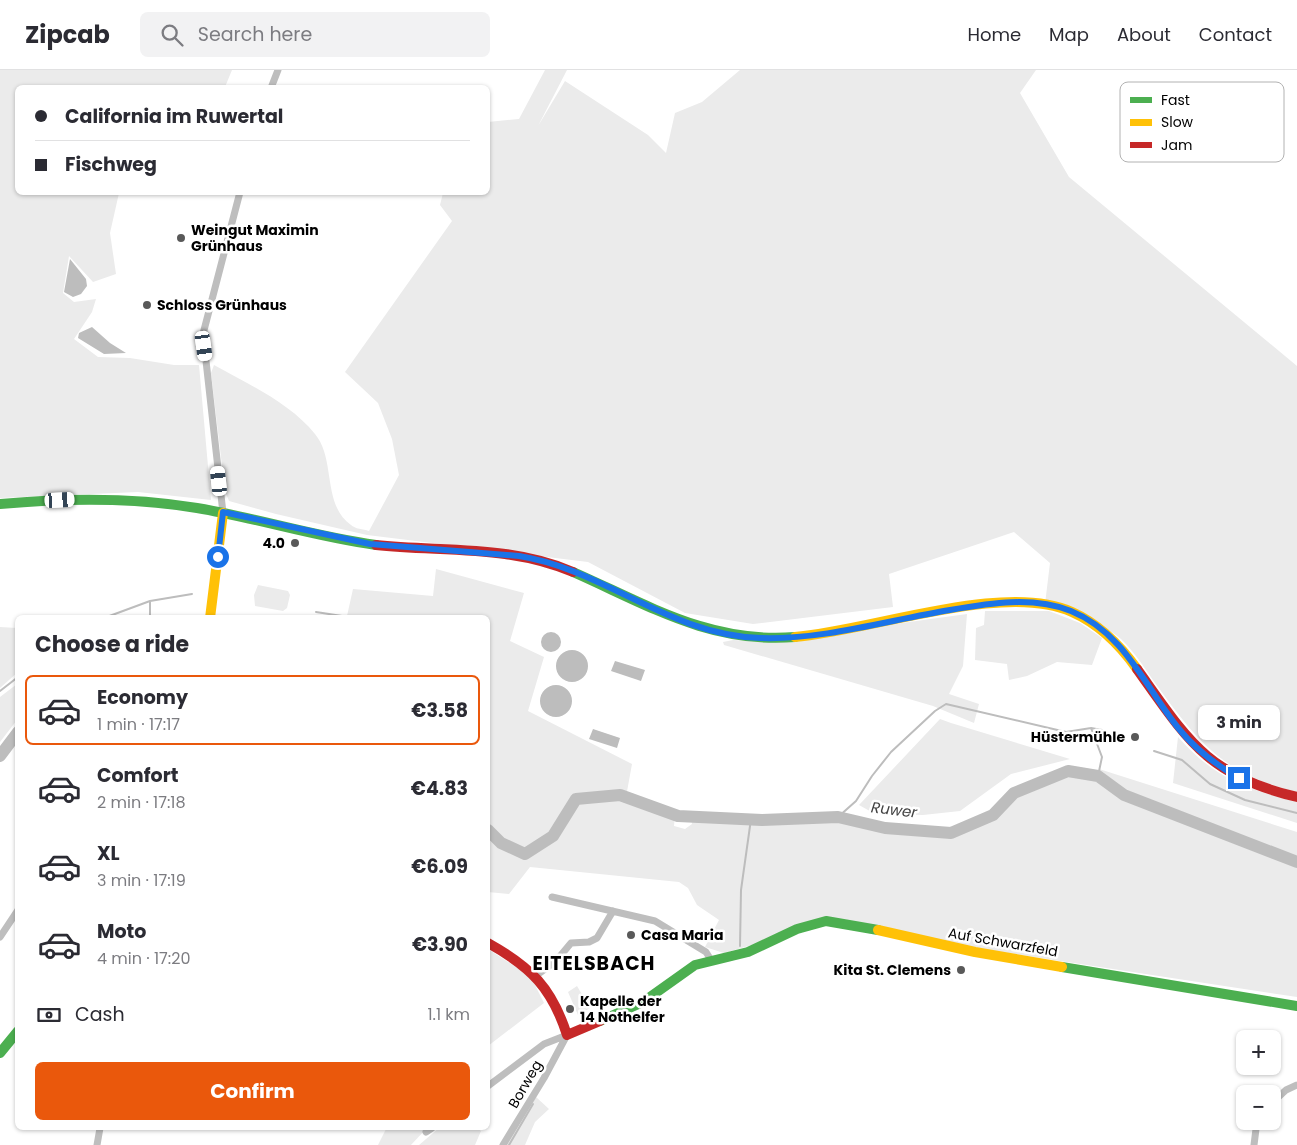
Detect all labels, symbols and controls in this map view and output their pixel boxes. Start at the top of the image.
search box [140,12,490,57]
text: Zipcab [25,18,110,51]
icon: search [158,21,186,49]
text: Search here [198,21,312,48]
text: Home [967,22,1021,47]
text: Map [1049,22,1089,47]
text: About [1117,22,1171,47]
text: Contact [1199,22,1272,47]
legend [1120,82,1284,162]
text: Fast [1161,90,1190,110]
text: California im Ruwertal [65,103,283,130]
text: Slow [1161,112,1194,132]
text: Jam [1161,135,1192,155]
text: Fischweg [65,151,157,178]
place label: Weingut Maximin Grünhaus [191,220,319,256]
marker: Weingut Maximin Grünhaus [175,232,187,244]
place label: Schloss Grünhaus [157,295,287,315]
marker: Schloss Grünhaus [141,299,153,311]
car [194,330,213,362]
car [209,465,228,497]
car [44,492,75,508]
place label: 4.0 [262,533,285,553]
marker: 4.0 [289,537,301,549]
route start [207,546,229,568]
text: Choose a ride [35,629,189,660]
text: Economy [97,684,188,711]
icon: car [37,688,82,733]
text: €3.58 [411,697,468,724]
callout: 3 min [1198,706,1280,740]
text: 3 min [1216,711,1262,734]
text: 1 min · 17:17 [97,713,180,736]
place label: Hüstermühle [1031,727,1125,747]
marker: Hüstermühle [1129,731,1141,743]
text: Comfort [97,762,179,789]
icon: car [37,766,82,811]
route end [1228,767,1250,789]
text: €4.83 [411,775,468,802]
text: 2 min · 17:18 [97,791,186,814]
water label: Ruwer [870,796,919,823]
text: XL [97,840,120,867]
icon: car [37,844,82,889]
text: €6.09 [411,853,468,880]
text: 3 min · 17:19 [97,869,186,892]
text: Moto [97,918,146,945]
icon: car [37,922,82,967]
street label: Auf Schwarzfeld [947,923,1059,961]
place label: Casa Maria [641,925,723,945]
marker: Casa Maria [625,929,637,941]
text: €3.90 [412,931,468,958]
text: 4 min · 17:20 [97,947,190,970]
district label: EITELSBACH [532,950,656,977]
place label: Kita St. Clemens [834,960,951,980]
marker: Kita St. Clemens [955,964,967,976]
place label: Kapelle der 14 Nothelfer [580,991,665,1027]
icon: cash [35,1001,63,1029]
text: Cash [75,1001,125,1028]
text: 1.1 km [427,1003,470,1026]
marker: Kapelle der 14 Nothelfer [564,1003,576,1015]
map controls [1236,1030,1281,1130]
button: + [1236,1030,1281,1075]
street label: Borweg [503,1056,547,1112]
button: Confirm [35,1062,470,1120]
button: − [1236,1085,1281,1130]

